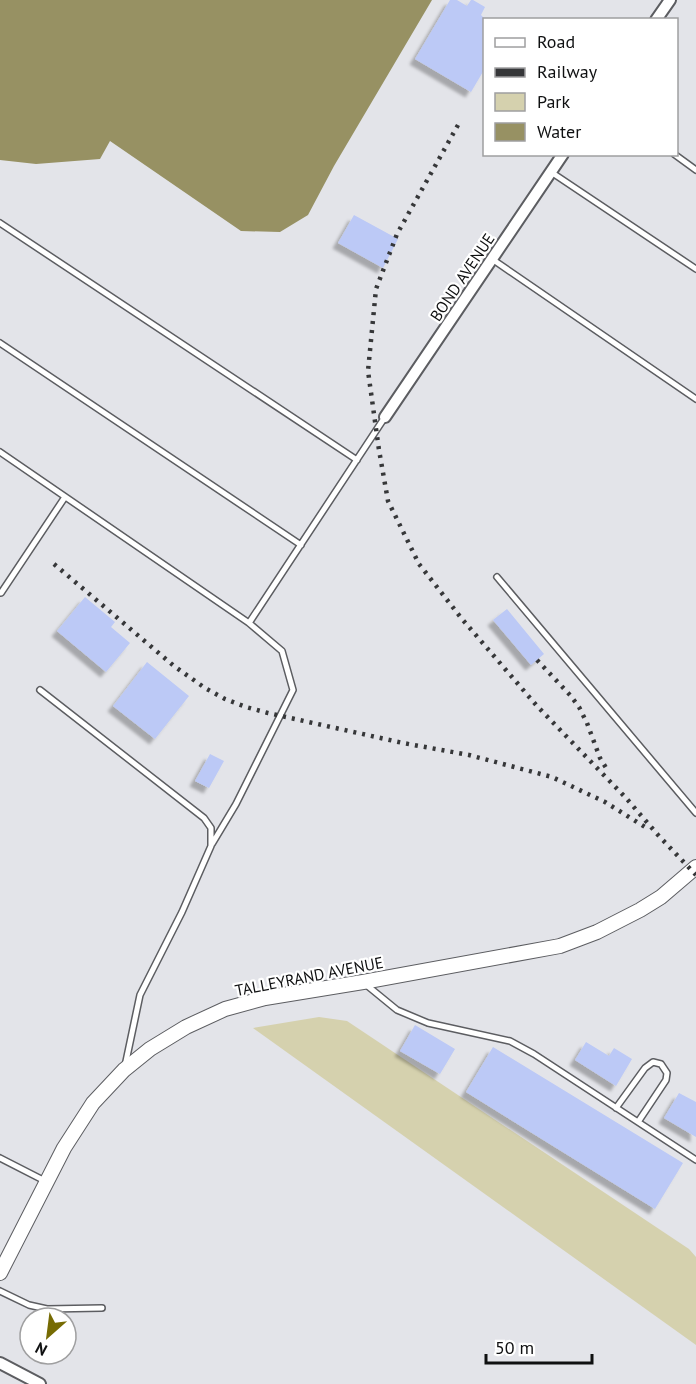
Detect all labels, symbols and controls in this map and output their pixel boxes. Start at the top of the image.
legend [483,18,678,156]
text: Road [537,30,575,53]
text: Railway [537,60,598,83]
text: Park [537,90,570,113]
text: Water [537,120,581,143]
street label: BOND AVENUE [425,229,499,325]
street label: TALLEYRAND AVENUE [233,952,385,1000]
north arrow [18,1306,78,1366]
scale bar [486,1327,592,1365]
text: 50 m [495,1336,534,1359]
text: N [32,1338,50,1361]

